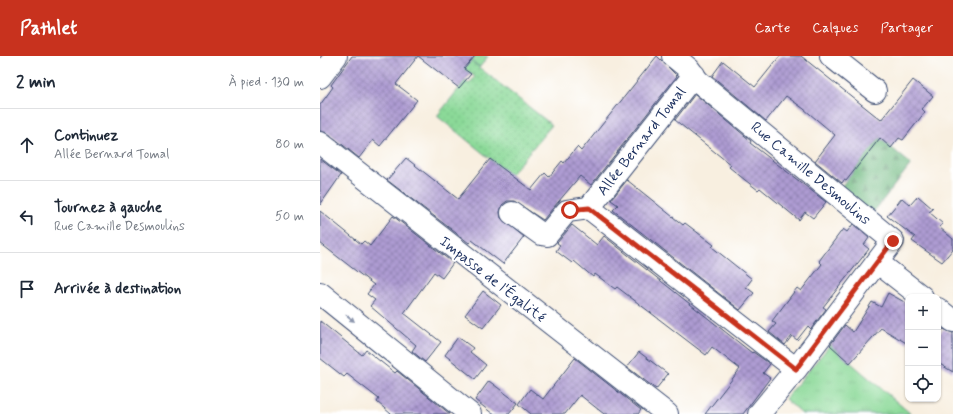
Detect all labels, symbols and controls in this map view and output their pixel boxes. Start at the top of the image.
text: Pathlet [20,16,77,41]
text: Carte [754,19,790,37]
text: Calques [812,19,858,37]
text: Partager [880,19,933,37]
text: 2 min [16,71,56,93]
text: À pied · 130 m [228,74,304,91]
street label: Allée Bernard Tomal [593,83,691,200]
street label: Rue Camille Desmoulins [746,118,875,230]
text: Continuez [54,126,118,146]
icon: ahead [16,134,38,156]
text: 80 m [275,136,304,153]
text: Allée Bernard Tomal [54,146,169,163]
text: Tournez à gauche [54,198,162,218]
route start [561,201,579,219]
icon: left [16,206,38,228]
text: 50 m [275,208,304,225]
text: Rue Camille Desmoulins [54,218,185,235]
street label: Impasse de l'Égalité [435,231,550,328]
route end [884,232,902,250]
icon: arrive [16,278,38,300]
text: Arrivée à destination [54,279,181,299]
map controls [905,294,941,402]
button: + [905,294,941,330]
one-way arrow [344,313,355,322]
button: − [905,330,941,366]
button: locate [905,366,941,402]

